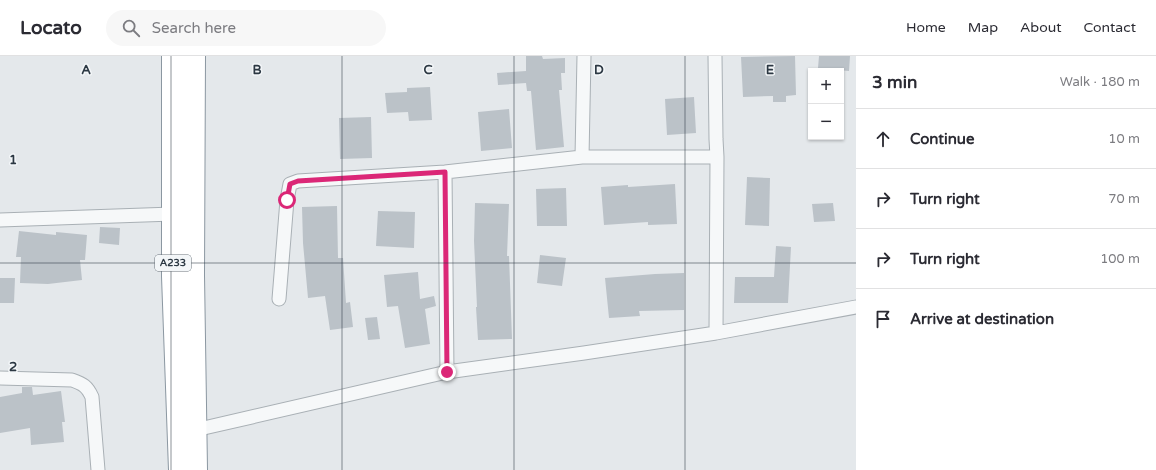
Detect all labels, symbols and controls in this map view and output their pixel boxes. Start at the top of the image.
search box [106,10,386,46]
text: Locato [20,17,82,39]
icon: search [120,17,142,39]
text: Search here [152,19,236,37]
text: Home [906,19,946,36]
text: Map [968,19,998,36]
text: About [1020,19,1062,36]
text: Contact [1084,19,1136,36]
text: A [81,62,91,78]
text: B [252,62,262,78]
text: C [423,62,433,78]
text: D [594,62,604,78]
text: E [766,62,774,78]
map controls [808,68,844,140]
button: + [808,68,844,104]
text: 3 min [872,72,917,93]
text: Walk · 180 m [1060,74,1140,90]
button: − [808,104,844,140]
icon: ahead [872,128,894,150]
text: Continue [910,130,974,148]
text: 10 m [1108,131,1140,147]
text: 1 [9,152,17,168]
icon: right [872,188,894,210]
text: Turn right [910,190,980,208]
route start [278,191,296,209]
text: 70 m [1108,191,1140,207]
icon: right [872,248,894,270]
text: Turn right [910,250,980,268]
text: 100 m [1100,251,1140,267]
road number: A233 [155,255,191,271]
icon: arrive [872,308,894,330]
text: Arrive at destination [910,310,1054,328]
text: 2 [9,359,17,375]
route end [438,363,456,381]

